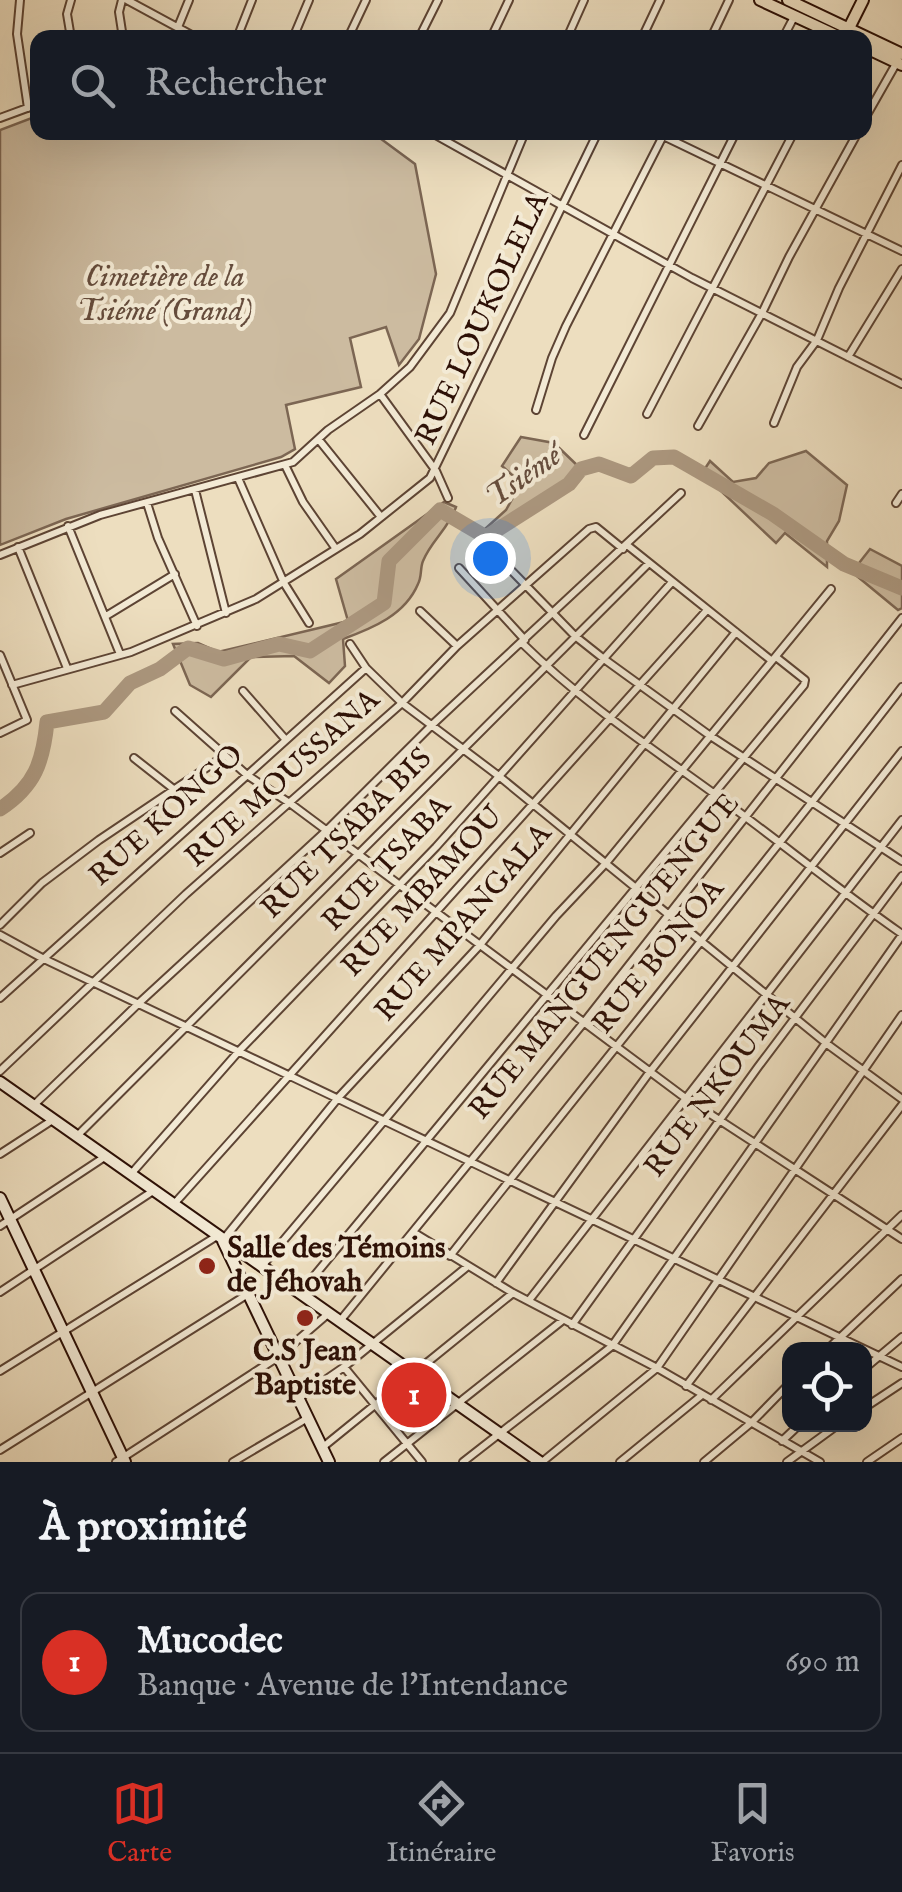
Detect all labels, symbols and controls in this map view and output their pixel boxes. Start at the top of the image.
search box [30,30,872,140]
icon: search [65,58,120,113]
text: Rechercher [145,61,327,109]
street label: RUE LOUKOLELA [408,186,559,452]
park label: Cimetière de la Tsiémé (Grand) [77,259,253,331]
water label: Tsiémé [478,433,574,518]
your location [465,533,516,584]
street label: RUE MOUSSANA [178,681,389,876]
street label: RUE KONGO [82,737,252,895]
street label: RUE TSABA BIS [254,741,440,927]
street label: RUE MANGUENGUENGUE [462,786,748,1128]
street label: RUE TSABA [315,789,459,939]
street label: RUE MBAMOU [334,798,513,986]
street label: RUE MPANGALA [367,815,561,1030]
street label: RUE BONOA [585,871,734,1042]
street label: RUE NKOUMA [637,986,800,1185]
place label: Salle des Témoins de Jéhovah [227,1230,446,1302]
marker: Salle des Témoins de Jéhovah [196,1255,218,1277]
marker: C.S Jean Baptiste [294,1307,316,1329]
place label: C.S Jean Baptiste [253,1333,357,1405]
map controls [782,1342,872,1432]
button: locate [782,1342,872,1432]
pin: 1 [382,1358,446,1432]
text: À proximité [40,1501,247,1554]
text: Mucodec [137,1618,283,1666]
text: 1 [69,1642,80,1683]
text: 690 m [785,1642,860,1683]
text: Banque · Avenue de l'Intendance [137,1666,568,1707]
tab: Carte [107,1776,172,1871]
tab: Itinéraire [387,1776,496,1871]
tab: Favoris [711,1776,795,1871]

